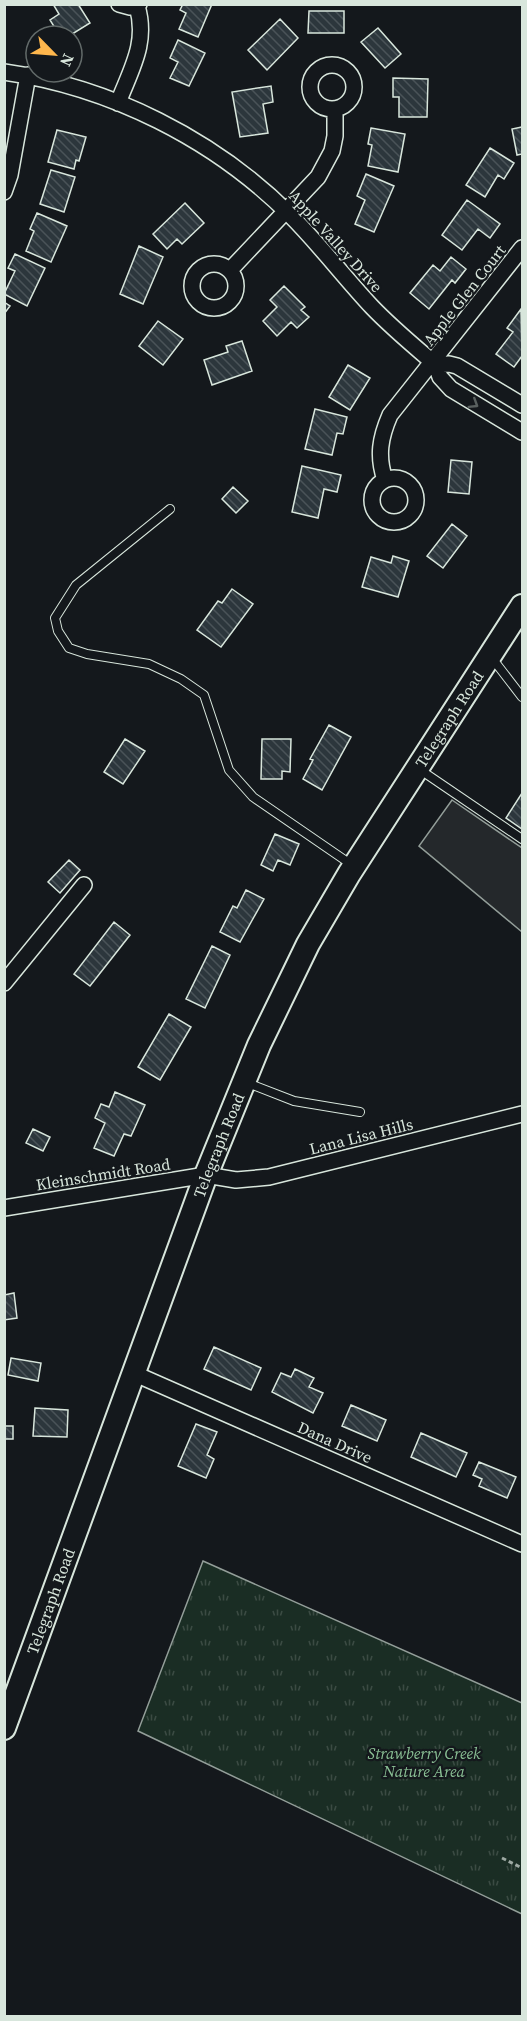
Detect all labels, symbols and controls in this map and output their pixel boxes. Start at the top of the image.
north arrow [24,24,84,84]
text: N [55,50,80,71]
street label: Apple Valley Drive [284,185,388,297]
street label: Apple Glen Court [418,239,511,350]
one-way arrow [468,397,478,409]
street label: Telegraph Road [410,666,488,772]
street label: Telegraph Road [188,1090,249,1201]
street label: Lana Lisa Hills [307,1112,415,1160]
street label: Kleinschmidt Road [34,1153,172,1195]
street label: Dana Drive [294,1416,376,1468]
street label: Telegraph Road [21,1545,80,1657]
park label: Strawberry Creek Nature Area [368,1742,481,1782]

